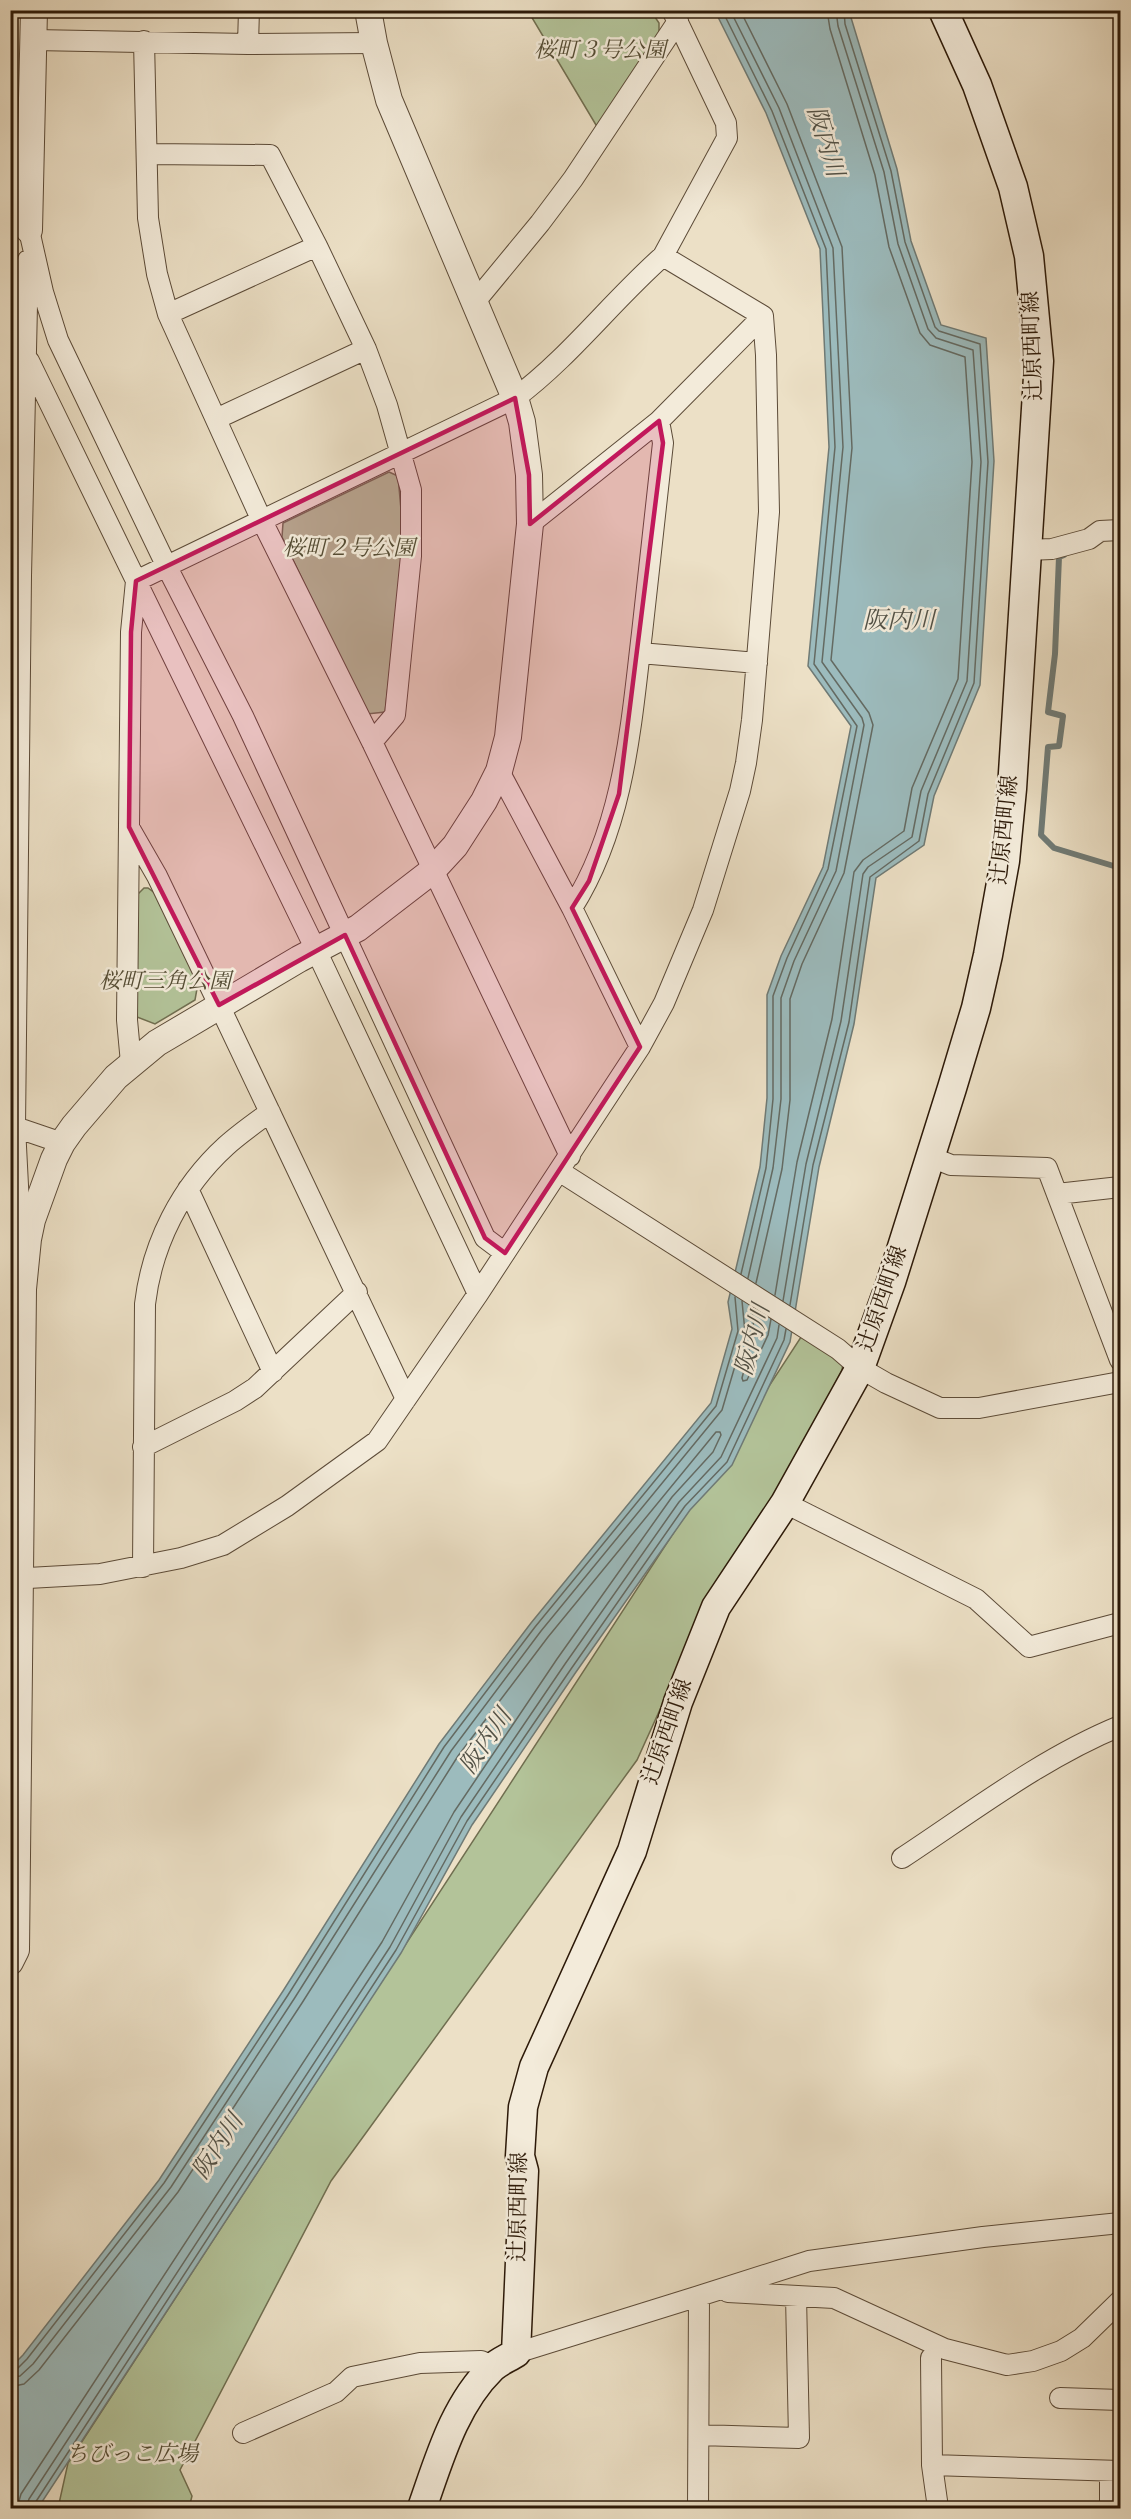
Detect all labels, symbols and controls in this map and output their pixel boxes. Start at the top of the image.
park label: 桜町３号公園 [534,36,669,68]
water label: 阪内川 [797,103,852,184]
street label: 辻原西町線 [1016,290,1052,402]
park label: 桜町２号公園 [283,534,418,566]
water label: 阪内川 [863,605,938,639]
street label: 辻原西町線 [984,774,1028,886]
park label: 桜町三角公園 [99,967,234,999]
street label: 辻原西町線 [851,1242,917,1356]
water label: 阪内川 [728,1298,781,1379]
street label: 辻原西町線 [636,1675,702,1789]
water label: 阪内川 [453,1700,523,1781]
water label: 阪内川 [185,2105,254,2186]
street label: 辻原西町線 [503,2152,537,2262]
park label: ちびっこ広場 [66,2440,200,2472]

